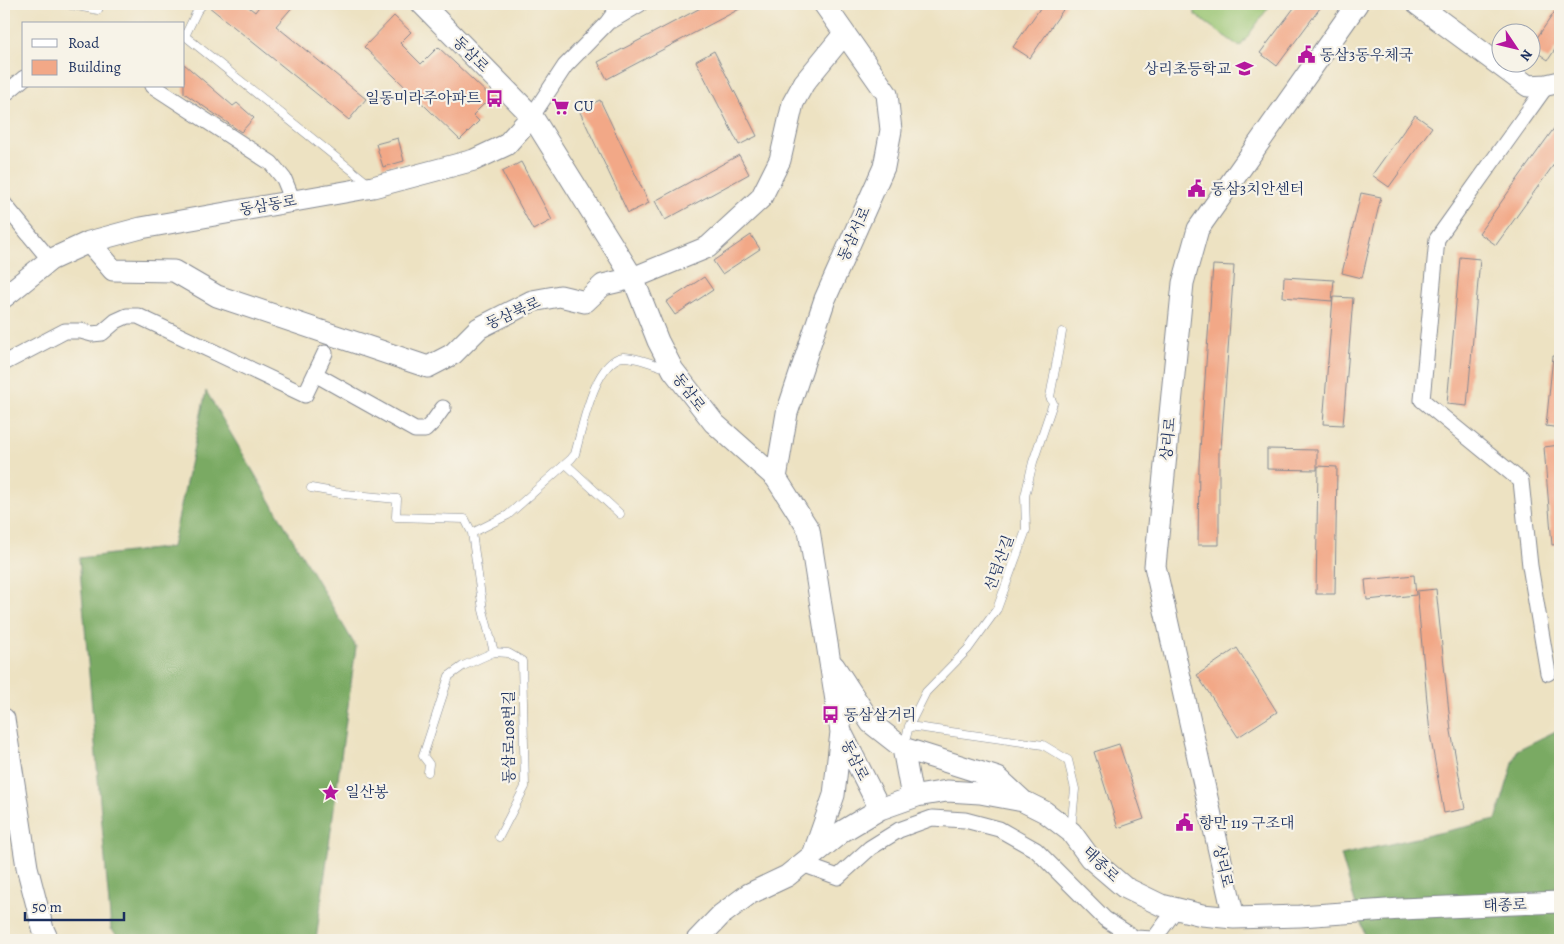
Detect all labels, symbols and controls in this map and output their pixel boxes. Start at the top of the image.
legend [22,22,185,88]
north arrow [1492,22,1542,72]
street label: 동삼로 [449,32,494,77]
text: Road [68,33,100,53]
public building icon: 동삼3동우체국 [1296,45,1316,65]
place label: 동삼3동우체국 [1320,45,1414,65]
text: N [1516,46,1537,65]
text: Building [68,57,121,77]
place label: 상리초등학교 [1144,59,1231,79]
school or university icon: 상리초등학교 [1235,59,1255,79]
place label: 일동미라주아파트 [365,88,482,108]
bus stop icon: 일동미라주아파트 [485,88,505,108]
supermarket icon: CU [550,96,570,116]
place label: CU [574,96,594,116]
public building icon: 동삼3치안센터 [1187,179,1207,199]
place label: 동삼3치안센터 [1211,179,1304,199]
street label: 동삼동로 [238,190,299,220]
street label: 동삼서로 [833,203,875,265]
street label: 동삼북로 [482,292,544,334]
street label: 동삼로 [668,369,710,416]
street label: 상리로 [1156,416,1180,462]
street label: 선덤산길 [980,532,1018,594]
street label: 동삼로108번길 [499,691,519,783]
bus stop icon: 동삼삼거리 [820,705,840,725]
place label: 동삼삼거리 [844,705,916,725]
street label: 동삼로 [836,736,874,784]
place icon: 일산봉 [321,782,341,802]
place label: 일산봉 [345,782,389,802]
public building icon: 항만 119 구조대 [1175,813,1195,833]
place label: 항만 119 구조대 [1199,813,1294,833]
street label: 태종로 [1078,842,1124,887]
street label: 상리로 [1208,843,1238,890]
scale bar [25,889,124,921]
street label: 태종로 [1483,894,1528,916]
text: 50 m [32,897,62,917]

